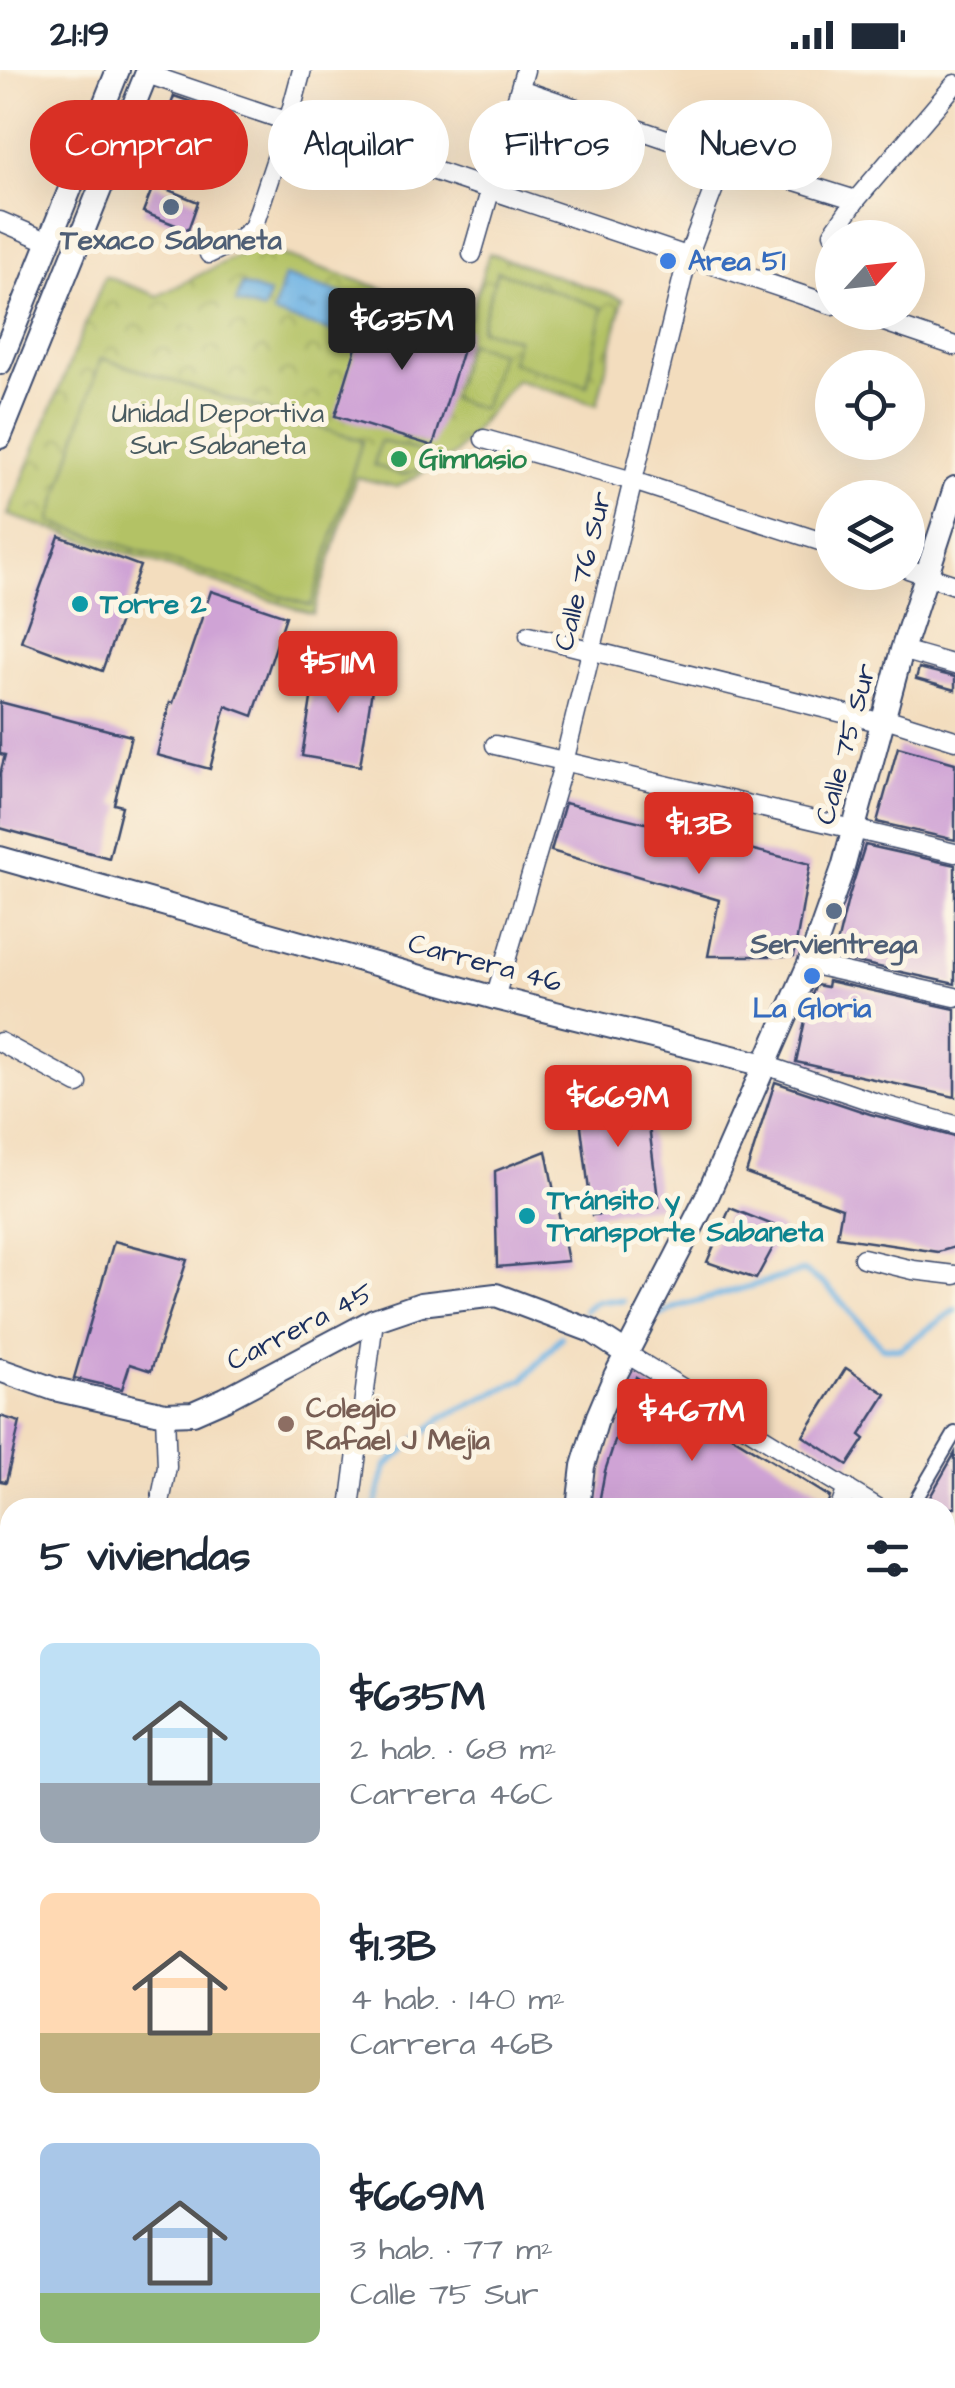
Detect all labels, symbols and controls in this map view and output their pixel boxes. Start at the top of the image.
text: 21:19 [50,9,109,61]
chip: Comprar [30,100,248,190]
chip: Alquilar [268,100,449,190]
chip: Filtros [469,100,645,190]
chip: Nuevo [665,100,832,190]
marker: Texaco Sabaneta [160,196,182,218]
north arrow [815,220,925,330]
map controls [815,220,925,590]
place label: Texaco Sabaneta [59,221,283,260]
place label: Area 51 [688,242,786,281]
marker: Area 51 [657,250,679,272]
pin: $635M [332,288,472,373]
text: $635M [350,298,454,343]
button: locate [815,350,925,460]
park label: Unidad Deportiva Sur Sabaneta [112,394,324,465]
place label: Gimnasio [419,440,527,479]
marker: Gimnasio [388,448,410,470]
button: layers [815,480,925,590]
street label: Calle 76 Sur [544,487,622,655]
place label: Torre 2 [99,585,207,624]
marker: Torre 2 [69,593,91,615]
pin: $511M [268,631,408,716]
text: $511M [300,641,376,686]
street label: Calle 75 Sur [806,659,886,829]
pin: $1.3B [629,792,769,877]
text: $1.3B [666,802,732,847]
marker: Servientrega [823,900,845,922]
street label: Carrera 46 [404,924,566,1002]
place label: Servientrega [749,925,918,966]
marker: La Gloria [801,965,823,987]
place label: La Gloria [753,989,872,1028]
pin: $669M [548,1065,688,1150]
text: $669M [567,1075,669,1120]
place label: Tránsito y Transporte Sabaneta [546,1181,824,1253]
marker: Tránsito y Transporte Sabaneta [516,1205,538,1227]
street label: Carrera 45 [220,1273,380,1381]
pin: $467M [622,1379,762,1464]
place label: Colegio Rafael J Mejia [306,1389,490,1460]
text: $467M [639,1389,745,1434]
marker: Colegio Rafael J Mejia [275,1413,297,1435]
text: 5 viviendas [40,1529,251,1587]
icon: filters [860,1531,915,1586]
text: $635M [350,1669,486,1727]
icon: home [120,1683,240,1803]
text: 2 hab. · 68 m² [350,1727,556,1772]
text: Carrera 46C [350,1772,553,1817]
text: $1.3B [350,1919,436,1977]
icon: home [120,1933,240,2053]
text: 4 hab. · 140 m² [350,1977,565,2022]
text: Carrera 46B [350,2022,553,2067]
text: $669M [350,2169,485,2227]
icon: home [120,2183,240,2303]
text: 3 hab. · 77 m² [350,2227,553,2272]
text: Calle 75 Sur [350,2272,539,2317]

